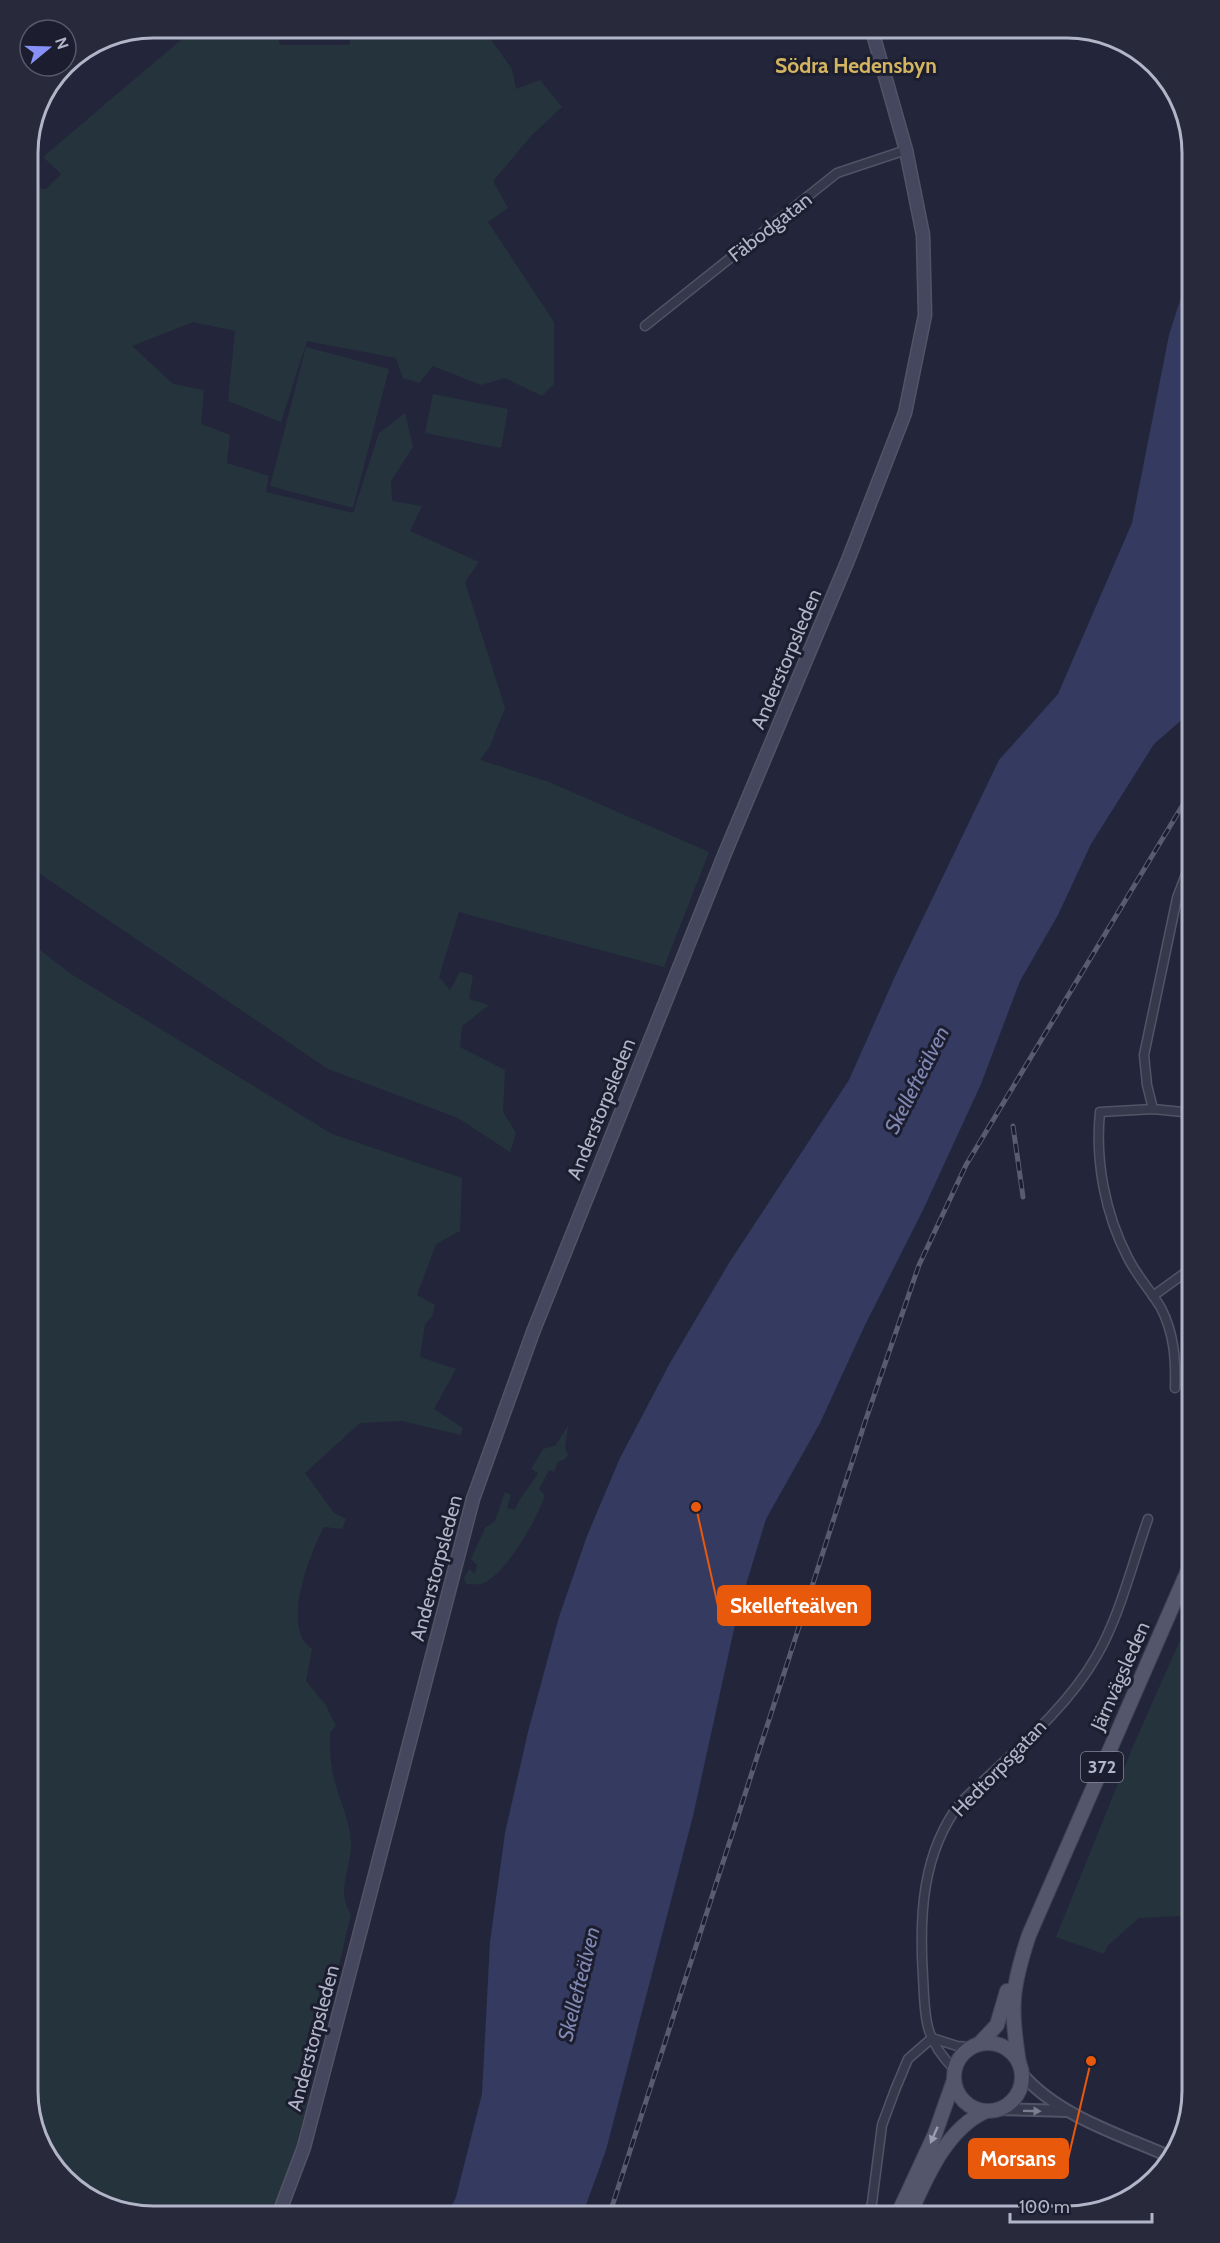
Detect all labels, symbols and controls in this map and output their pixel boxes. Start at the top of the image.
north arrow [18,18,78,78]
text: N [51,35,73,52]
district label: Södra Hedensbyn [775,53,937,78]
street label: Fäbodgatan [724,187,816,267]
street label: Anderstorpsleden [746,585,826,733]
water label: Skellefteälven [879,1022,954,1137]
street label: Anderstorpsleden [562,1035,640,1183]
street label: Anderstorpsleden [405,1492,467,1644]
callout: Skellefteälven [718,1586,870,1625]
text: Skellefteälven [730,1593,858,1618]
street label: Järnvägsleden [1085,1618,1155,1735]
street label: Hedtorpsgatan [947,1715,1051,1821]
road number: 372 [1081,1752,1123,1782]
water label: Skellefteälven [552,1924,605,2044]
street label: Anderstorpsleden [282,1962,344,2114]
one-way arrow [1022,2106,1041,2116]
one-way arrow [930,2126,939,2143]
callout: Morsans [969,2139,1068,2178]
text: Morsans [980,2146,1056,2171]
scale bar [1010,2186,1152,2224]
text: 100 m [1019,2196,1070,2218]

